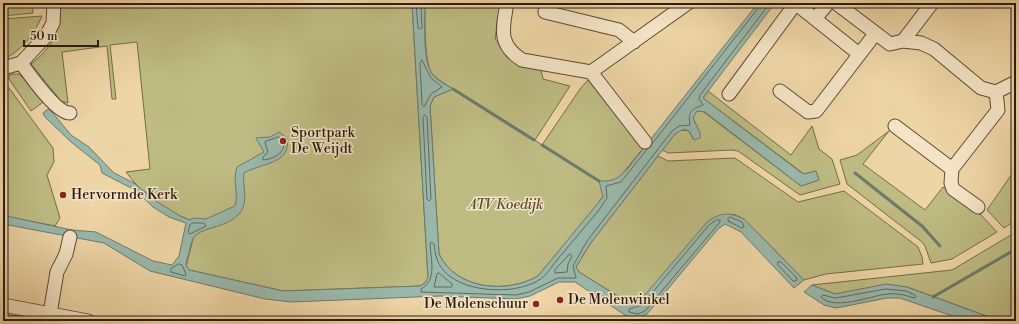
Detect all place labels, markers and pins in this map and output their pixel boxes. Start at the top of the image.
place label: Sportpark De Weijdt [291,124,355,158]
marker: Sportpark De Weijdt [278,136,288,146]
place label: Hervormde Kerk [71,186,178,204]
marker: Hervormde Kerk [58,190,68,200]
place label: De Molenwinkel [568,291,670,309]
place label: De Molenschuur [424,295,528,313]
marker: De Molenwinkel [555,295,565,305]
marker: De Molenschuur [531,299,541,309]

